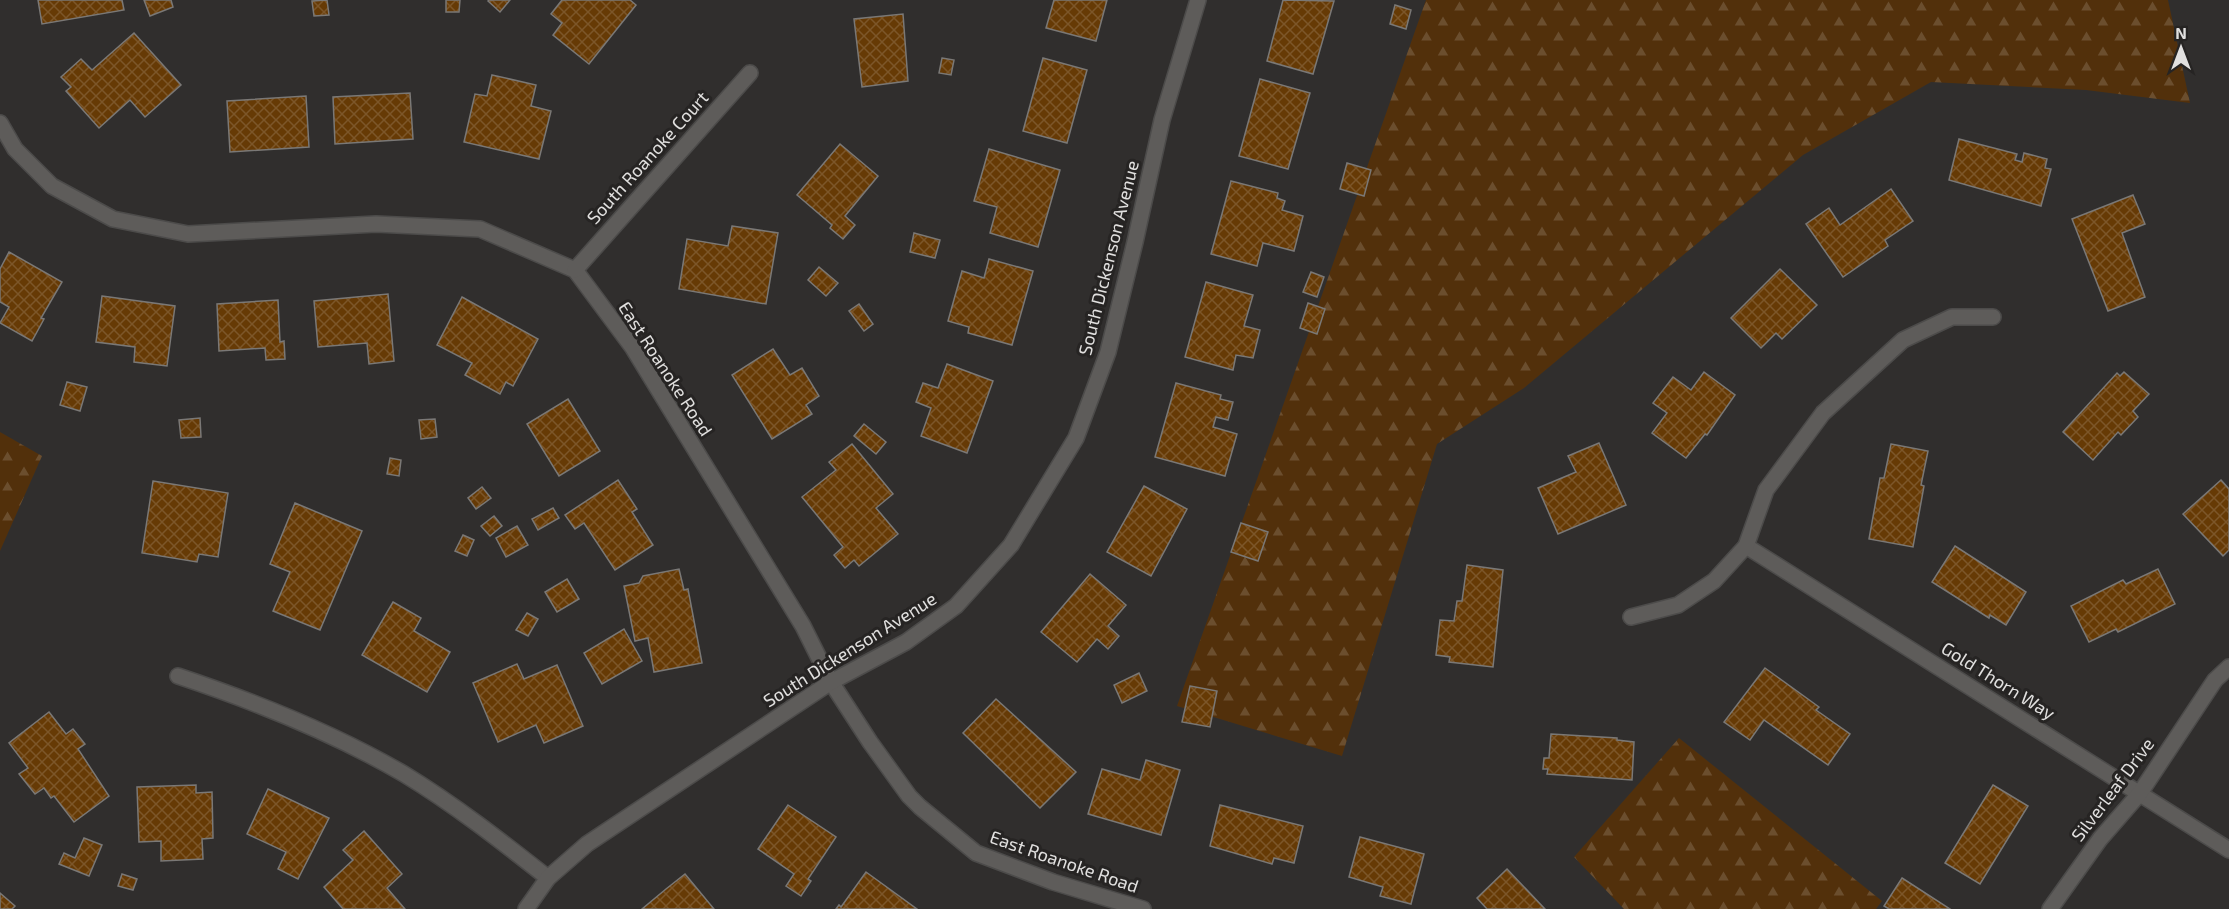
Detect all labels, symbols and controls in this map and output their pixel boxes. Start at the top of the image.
north arrow [2151,18,2211,78]
text: N [2175,23,2187,42]
street label: South Roanoke Court [582,86,713,228]
street label: South Dickenson Avenue [1073,158,1143,357]
street label: East Roanoke Road [614,297,717,440]
street label: South Dickenson Avenue [759,587,940,711]
street label: Gold Thorn Way [1938,636,2060,724]
street label: Silverleaf Drive [2066,733,2158,846]
street label: East Roanoke Road [987,825,1142,897]

